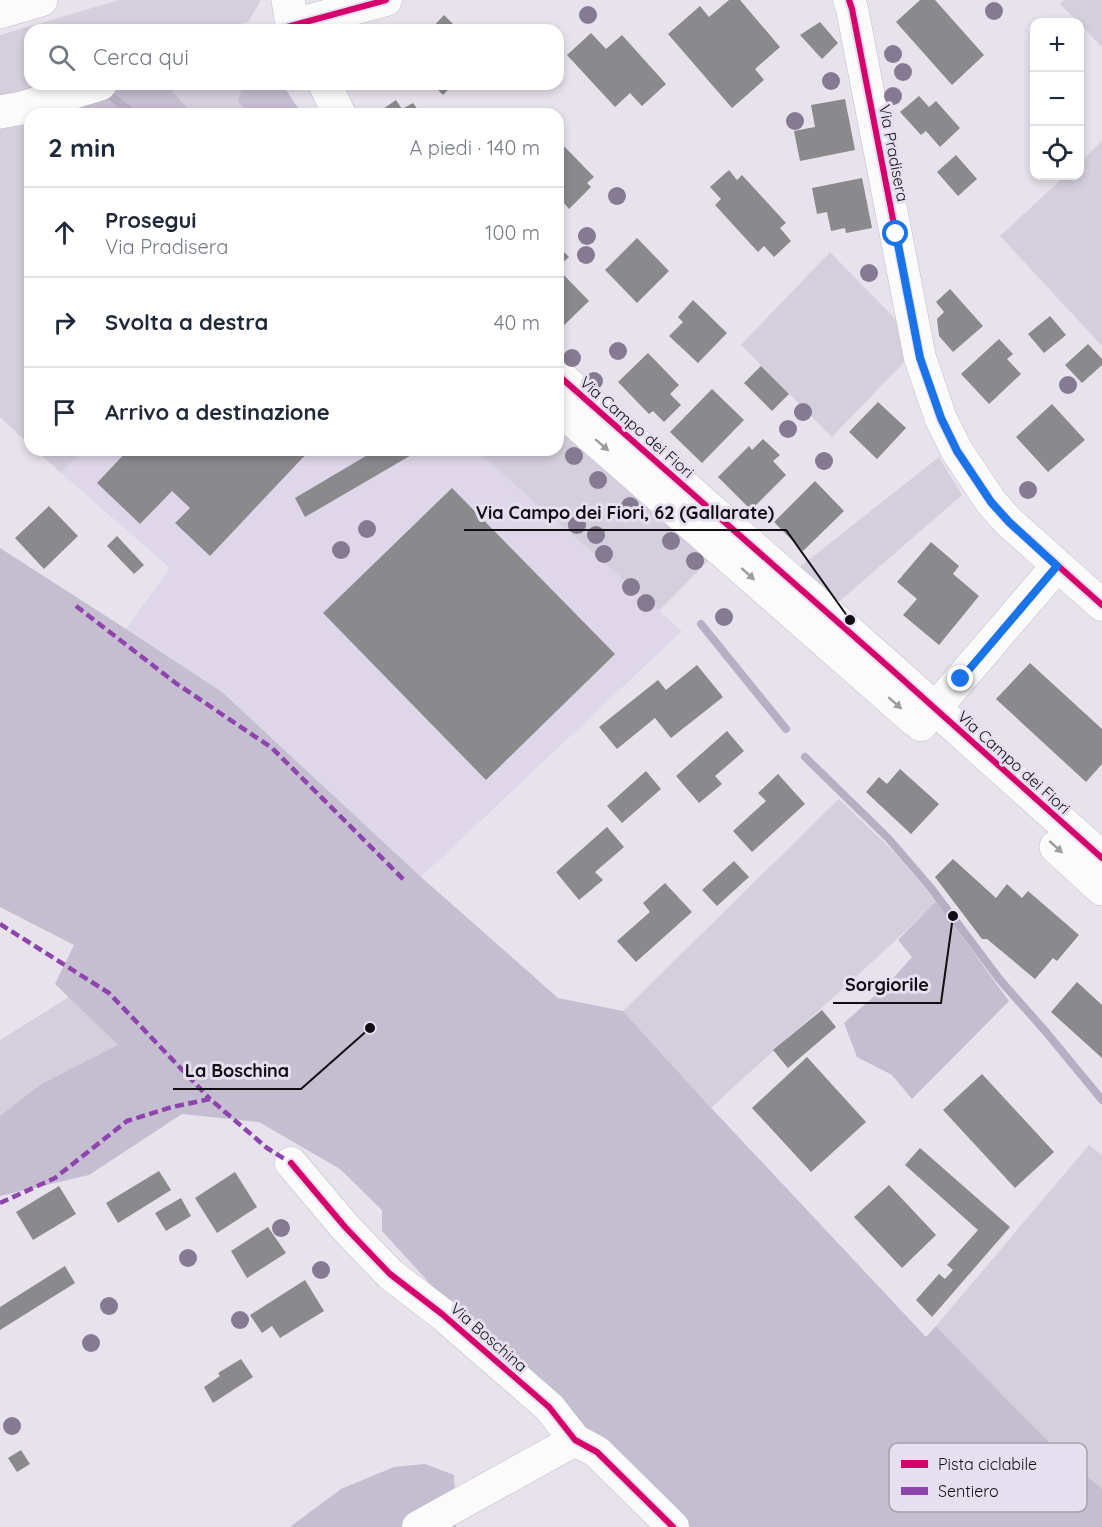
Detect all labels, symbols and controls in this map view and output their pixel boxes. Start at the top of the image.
map controls [1030,18,1084,180]
button: + [1030,18,1084,72]
search box [24,24,564,90]
icon: search [45,41,78,74]
text: Cerca qui [93,43,189,71]
button: − [1030,72,1084,126]
street label: Via Pradisera [875,103,913,203]
button: locate [1030,126,1084,180]
text: 2 min [48,131,116,164]
text: A piedi · 140 m [409,135,540,160]
text: Prosegui [105,206,197,234]
icon: ahead [48,216,81,249]
text: 100 m [485,220,540,245]
route start [882,220,908,246]
text: Via Pradisera [105,234,228,259]
icon: right [48,306,81,339]
text: Svolta a destra [105,308,268,336]
text: 40 m [494,310,540,335]
street label: Via Campo dei Fiori [576,372,698,482]
icon: arrive [48,396,81,429]
text: Arrivo a destinazione [105,398,330,426]
one-way arrow [594,438,609,451]
callout: Via Campo dei Fiori, 62 (Gallarate) [464,494,786,530]
text: Via Campo dei Fiori, 62 (Gallarate) [476,501,774,524]
one-way arrow [740,567,755,580]
route end [947,665,973,691]
one-way arrow [887,696,902,709]
street label: Via Campo dei Fiori [953,706,1075,818]
one-way arrow [1048,840,1063,854]
callout: Sorgiorile [833,967,941,1003]
text: Sorgiorile [845,973,929,996]
callout: La Boschina [173,1053,301,1089]
text: La Boschina [185,1059,289,1082]
street label: Via Boschina [446,1298,532,1376]
legend [889,1443,1087,1512]
text: Pista ciclabile [938,1454,1037,1474]
text: Sentiero [938,1481,999,1501]

